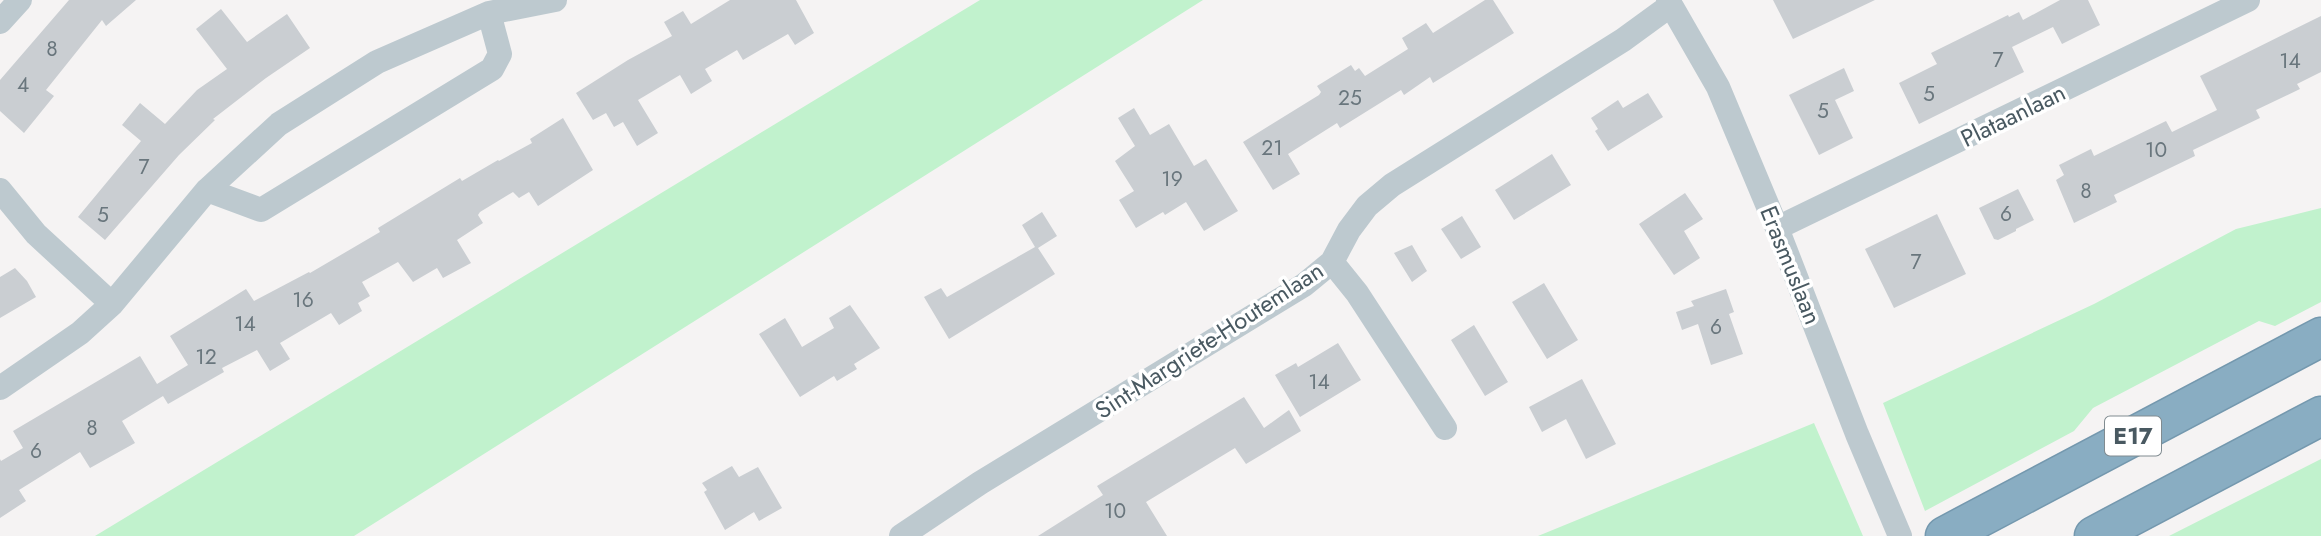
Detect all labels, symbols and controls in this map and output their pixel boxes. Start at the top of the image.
house number: 8 [46,34,58,64]
house number: 7 [1992,45,2004,75]
house number: 14 [2279,46,2301,76]
house number: 4 [17,70,29,100]
street label: Plataanlaan [1955,75,2071,155]
house number: 5 [1923,79,1935,109]
house number: 25 [1338,83,1362,113]
house number: 5 [1817,96,1829,126]
house number: 21 [1261,133,1283,163]
house number: 10 [2145,135,2167,165]
house number: 7 [138,152,150,182]
house number: 19 [1161,164,1183,194]
house number: 8 [2080,176,2092,206]
house number: 6 [2000,199,2012,229]
house number: 5 [97,200,109,230]
street label: Erasmuslaan [1751,201,1831,329]
house number: 7 [1910,247,1922,277]
street label: Sint-Margriete-Houtemlaan [1088,253,1330,427]
house number: 16 [292,285,314,315]
house number: 14 [234,309,256,339]
house number: 6 [1710,312,1722,342]
house number: 12 [195,342,217,372]
house number: 14 [1308,367,1330,397]
house number: 8 [86,413,98,443]
road number: E17 [2105,416,2161,456]
house number: 6 [30,436,42,466]
house number: 10 [1104,496,1126,526]

